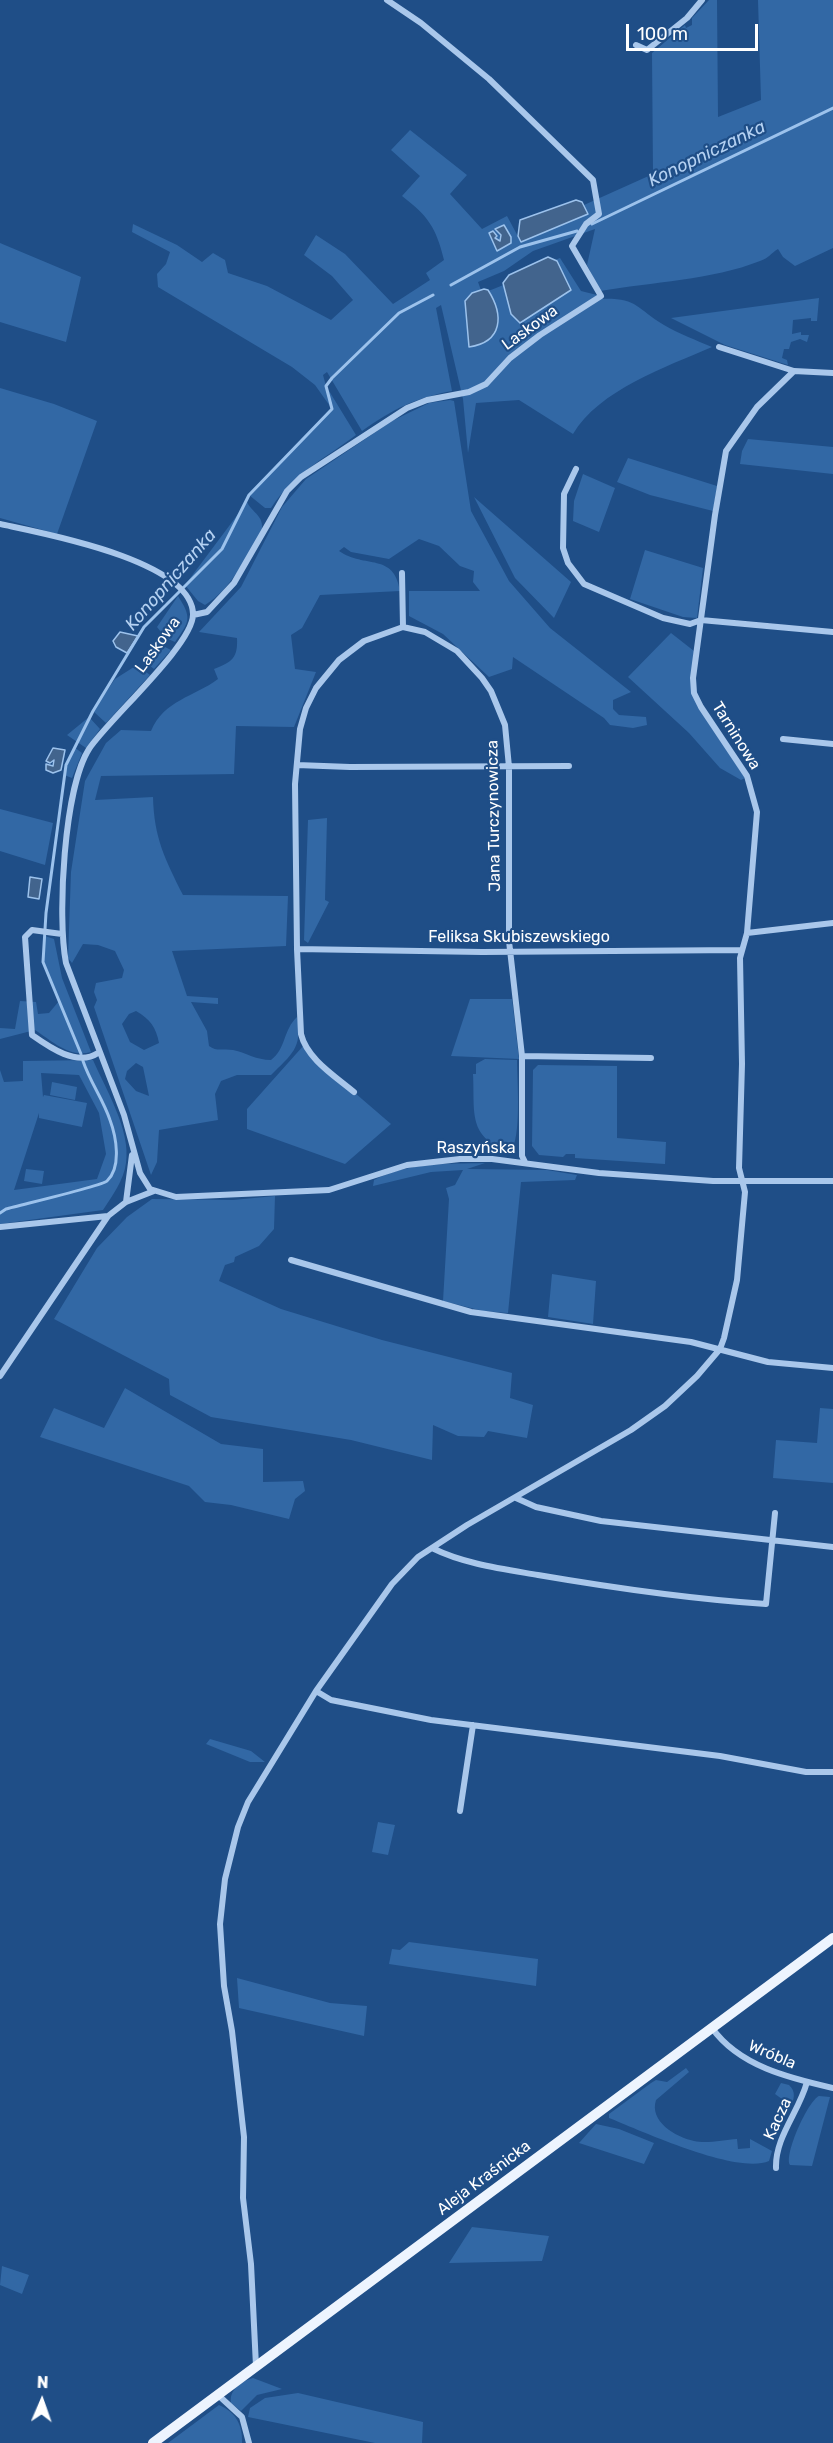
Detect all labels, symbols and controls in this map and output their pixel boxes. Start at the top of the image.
scale bar [629,12,761,50]
text: 100 m [637,23,688,45]
water label: Konopniczanka [645,116,769,192]
street label: Laskowa [498,301,562,355]
water label: Konopniczanka [121,525,221,635]
street label: Laskowa [131,613,185,677]
street label: Tarninowa [708,699,764,773]
street label: Jana Turczynowicza [483,740,505,892]
street label: Feliksa Skubiszewskiego [428,927,610,947]
street label: Raszyńska [436,1138,516,1158]
street label: Wróbla [745,2036,799,2074]
street label: Kacza [760,2095,796,2143]
street label: Aleja Kraśnicka [433,2137,535,2219]
north arrow [12,2371,72,2431]
text: N [37,2373,49,2392]

